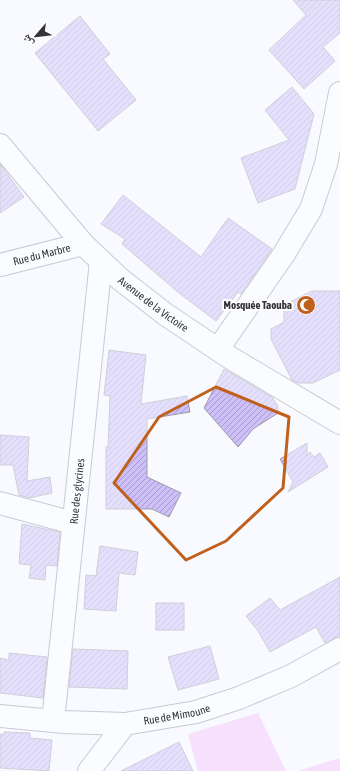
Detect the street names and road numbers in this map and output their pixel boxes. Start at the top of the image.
street label: Rue du Marbre [12,241,72,267]
street label: Avenue de la Victoire [116,274,191,334]
street label: Rue des glycines [68,458,86,525]
street label: Rue de Mimoune [143,702,212,727]

